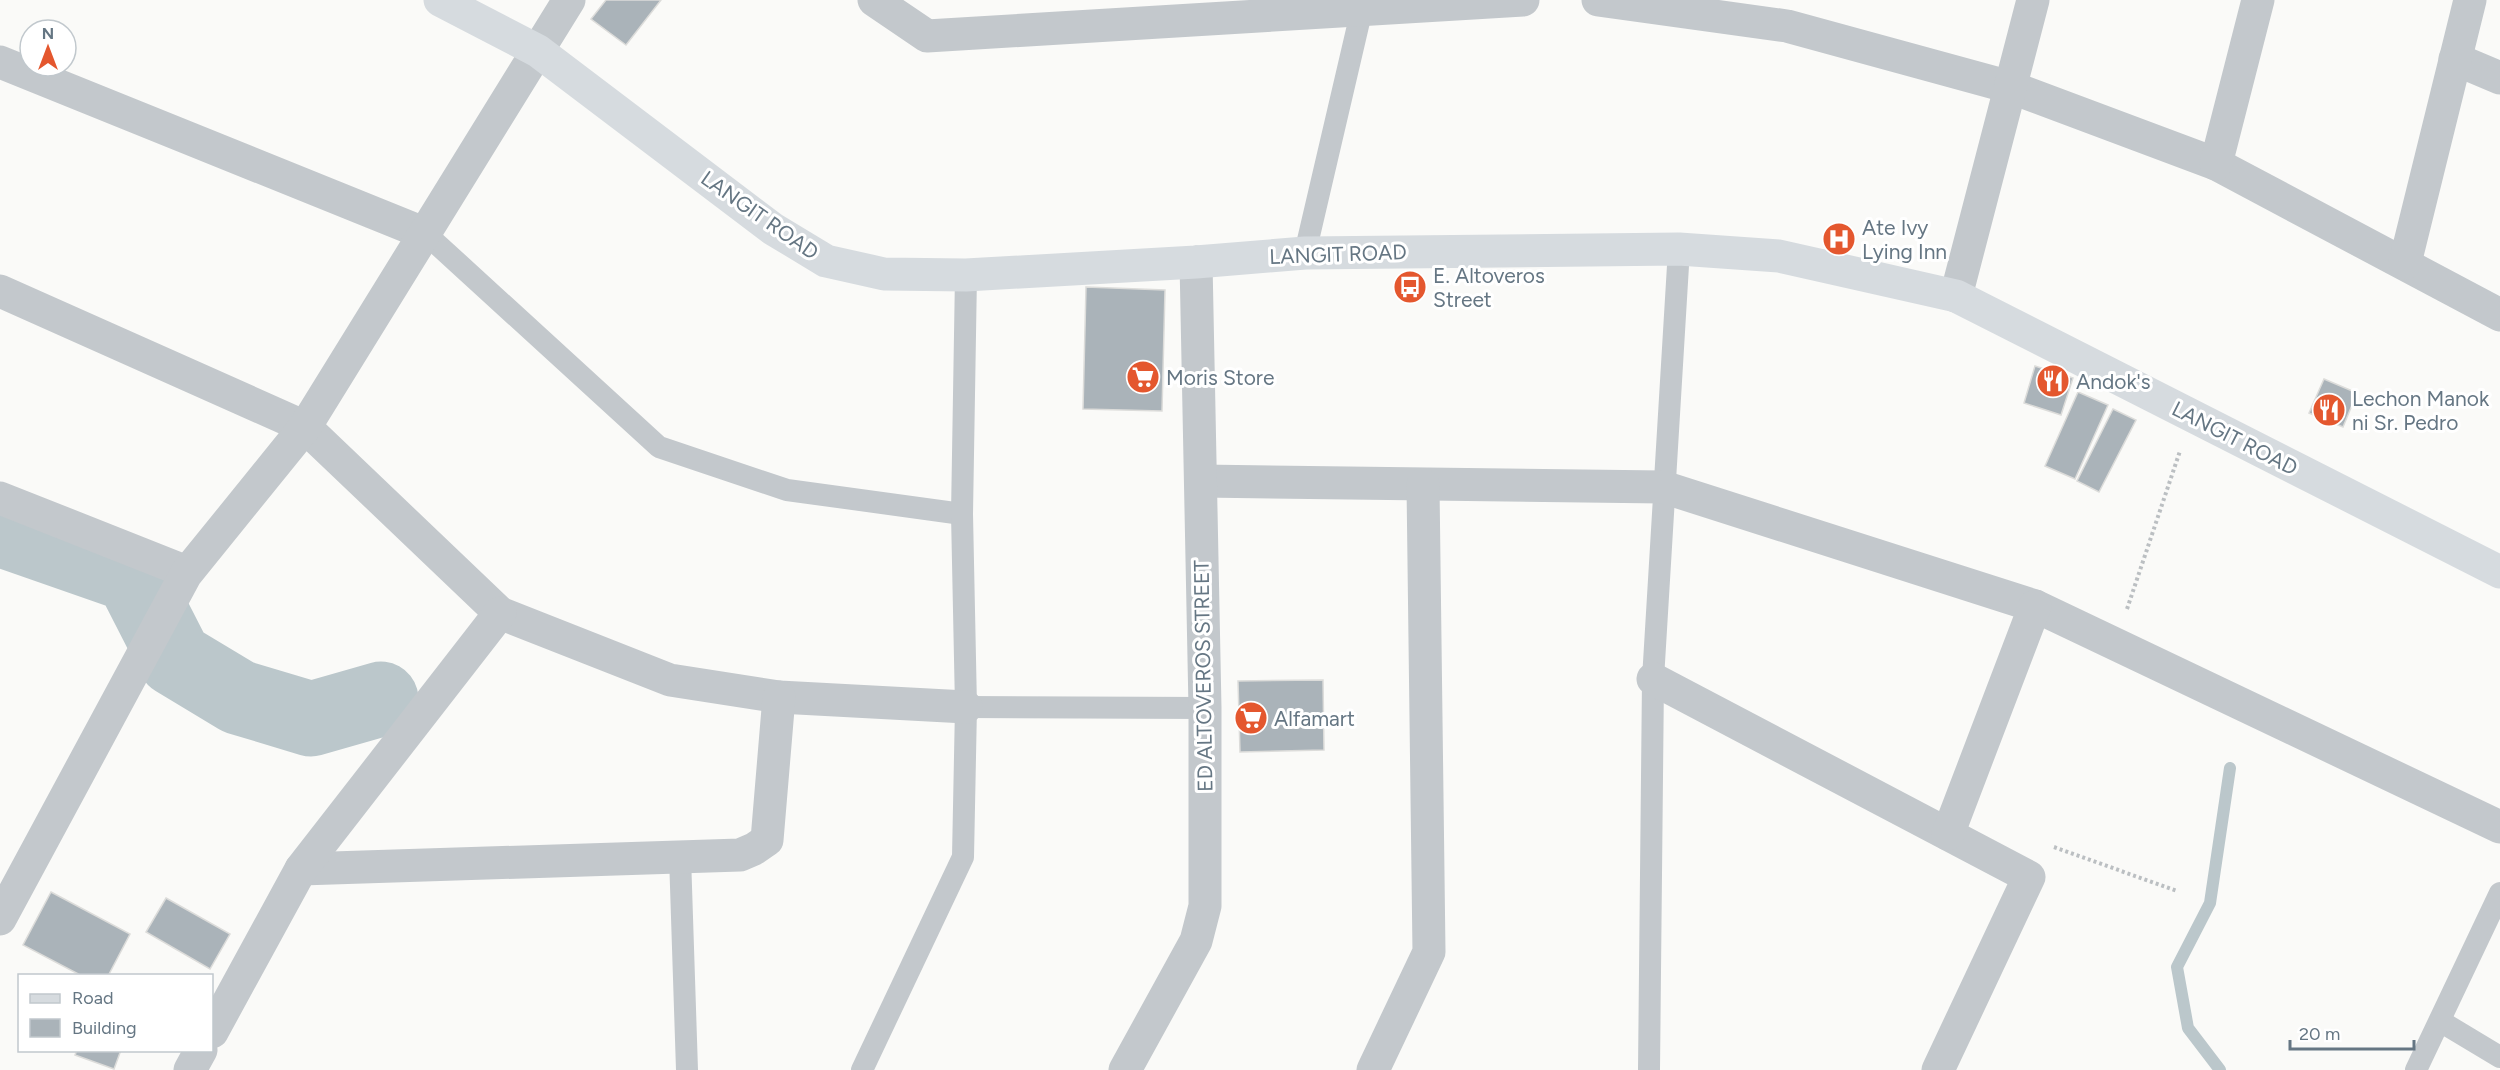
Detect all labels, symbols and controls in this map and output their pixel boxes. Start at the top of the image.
north arrow [18,18,78,78]
text: N [42,24,54,43]
street label: LANGIT ROAD [696,165,824,265]
place label: Ate Ivy Lying Inn [1862,215,1947,264]
hospital icon: Ate Ivy Lying Inn [1821,221,1857,257]
street label: LANGIT ROAD [1269,239,1407,269]
place label: E. Altoveros Street [1433,263,1545,312]
bus stop icon: E. Altoveros Street [1392,269,1428,305]
supermarket icon: Moris Store [1125,359,1161,395]
restaurant icon: Andok's [2035,363,2071,399]
place label: Moris Store [1166,365,1274,390]
place label: Andok's [2076,369,2151,394]
place label: Lechon Manok ni Sr. Pedro [2352,386,2490,435]
restaurant icon: Lechon Manok ni Sr. Pedro [2311,392,2347,428]
street label: LANGIT ROAD [2168,396,2302,480]
street label: ED ALTOVEROS STREET [1188,559,1218,792]
supermarket icon: Alfamart [1233,700,1269,736]
place label: Alfamart [1274,706,1355,731]
legend [18,974,213,1052]
text: Road [72,987,113,1009]
scale bar [2290,1013,2414,1051]
text: Building [72,1017,137,1039]
text: 20 m [2299,1023,2340,1045]

